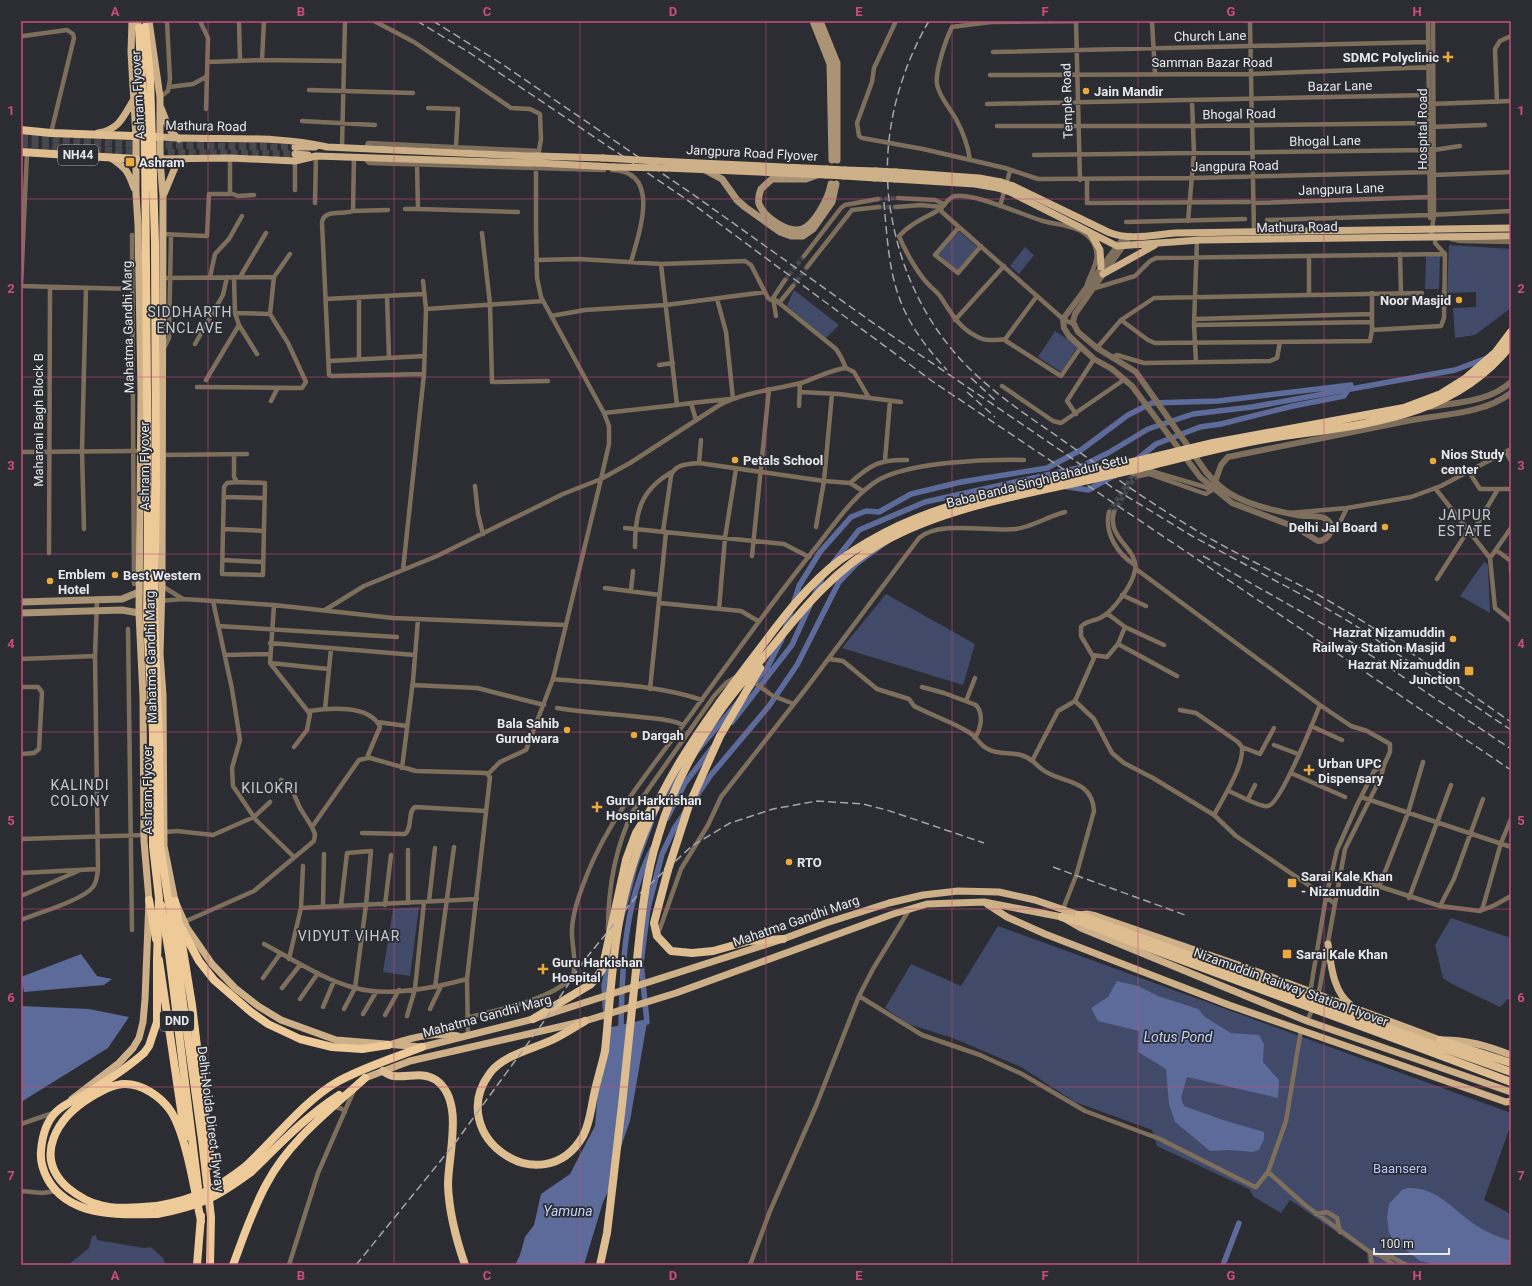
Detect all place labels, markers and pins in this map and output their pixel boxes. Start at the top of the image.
place label: SDMC Polyclinic [1343,50,1439,65]
marker: SDMC Polyclinic [1442,51,1454,63]
place label: Jain Mandir [1094,84,1164,99]
marker: Jain Mandir [1081,86,1091,96]
place label: Ashram [139,155,184,170]
marker: Ashram [124,156,136,168]
place label: Noor Masjid [1380,293,1451,308]
marker: Noor Masjid [1454,295,1464,305]
place label: Nios Study center [1441,447,1505,477]
place label: Petals School [743,453,823,468]
marker: Petals School [730,455,740,465]
marker: Nios Study center [1428,456,1438,466]
place label: Delhi Jal Board [1289,520,1377,535]
marker: Delhi Jal Board [1380,522,1390,532]
place label: Emblem Hotel [58,567,106,597]
place label: Best Western [123,568,201,583]
marker: Best Western [110,570,120,580]
marker: Emblem Hotel [45,576,55,586]
place label: Hazrat Nizamuddin Railway Station Masjid [1312,625,1445,655]
marker: Hazrat Nizamuddin Railway Station Masjid [1448,634,1458,644]
place label: Hazrat Nizamuddin Junction [1348,657,1460,687]
marker: Hazrat Nizamuddin Junction [1463,665,1475,677]
place label: Bala Sahib Gurudwara [495,716,559,746]
marker: Bala Sahib Gurudwara [562,725,572,735]
place label: Dargah [642,728,684,743]
marker: Dargah [629,730,639,740]
place label: Urban UPC Dispensary [1318,756,1384,786]
marker: Urban UPC Dispensary [1303,764,1315,776]
place label: Guru Harkrishan Hospital [606,793,702,823]
marker: Guru Harkrishan Hospital [591,801,603,813]
place label: RTO [797,855,822,870]
marker: RTO [784,857,794,867]
place label: Sarai Kale Khan - Nizamuddin [1301,869,1393,899]
marker: Sarai Kale Khan - Nizamuddin [1286,877,1298,889]
place label: Sarai Kale Khan [1296,947,1388,962]
marker: Sarai Kale Khan [1281,948,1293,960]
place label: Guru Harkishan Hospital [552,955,643,985]
marker: Guru Harkishan Hospital [537,963,549,975]

